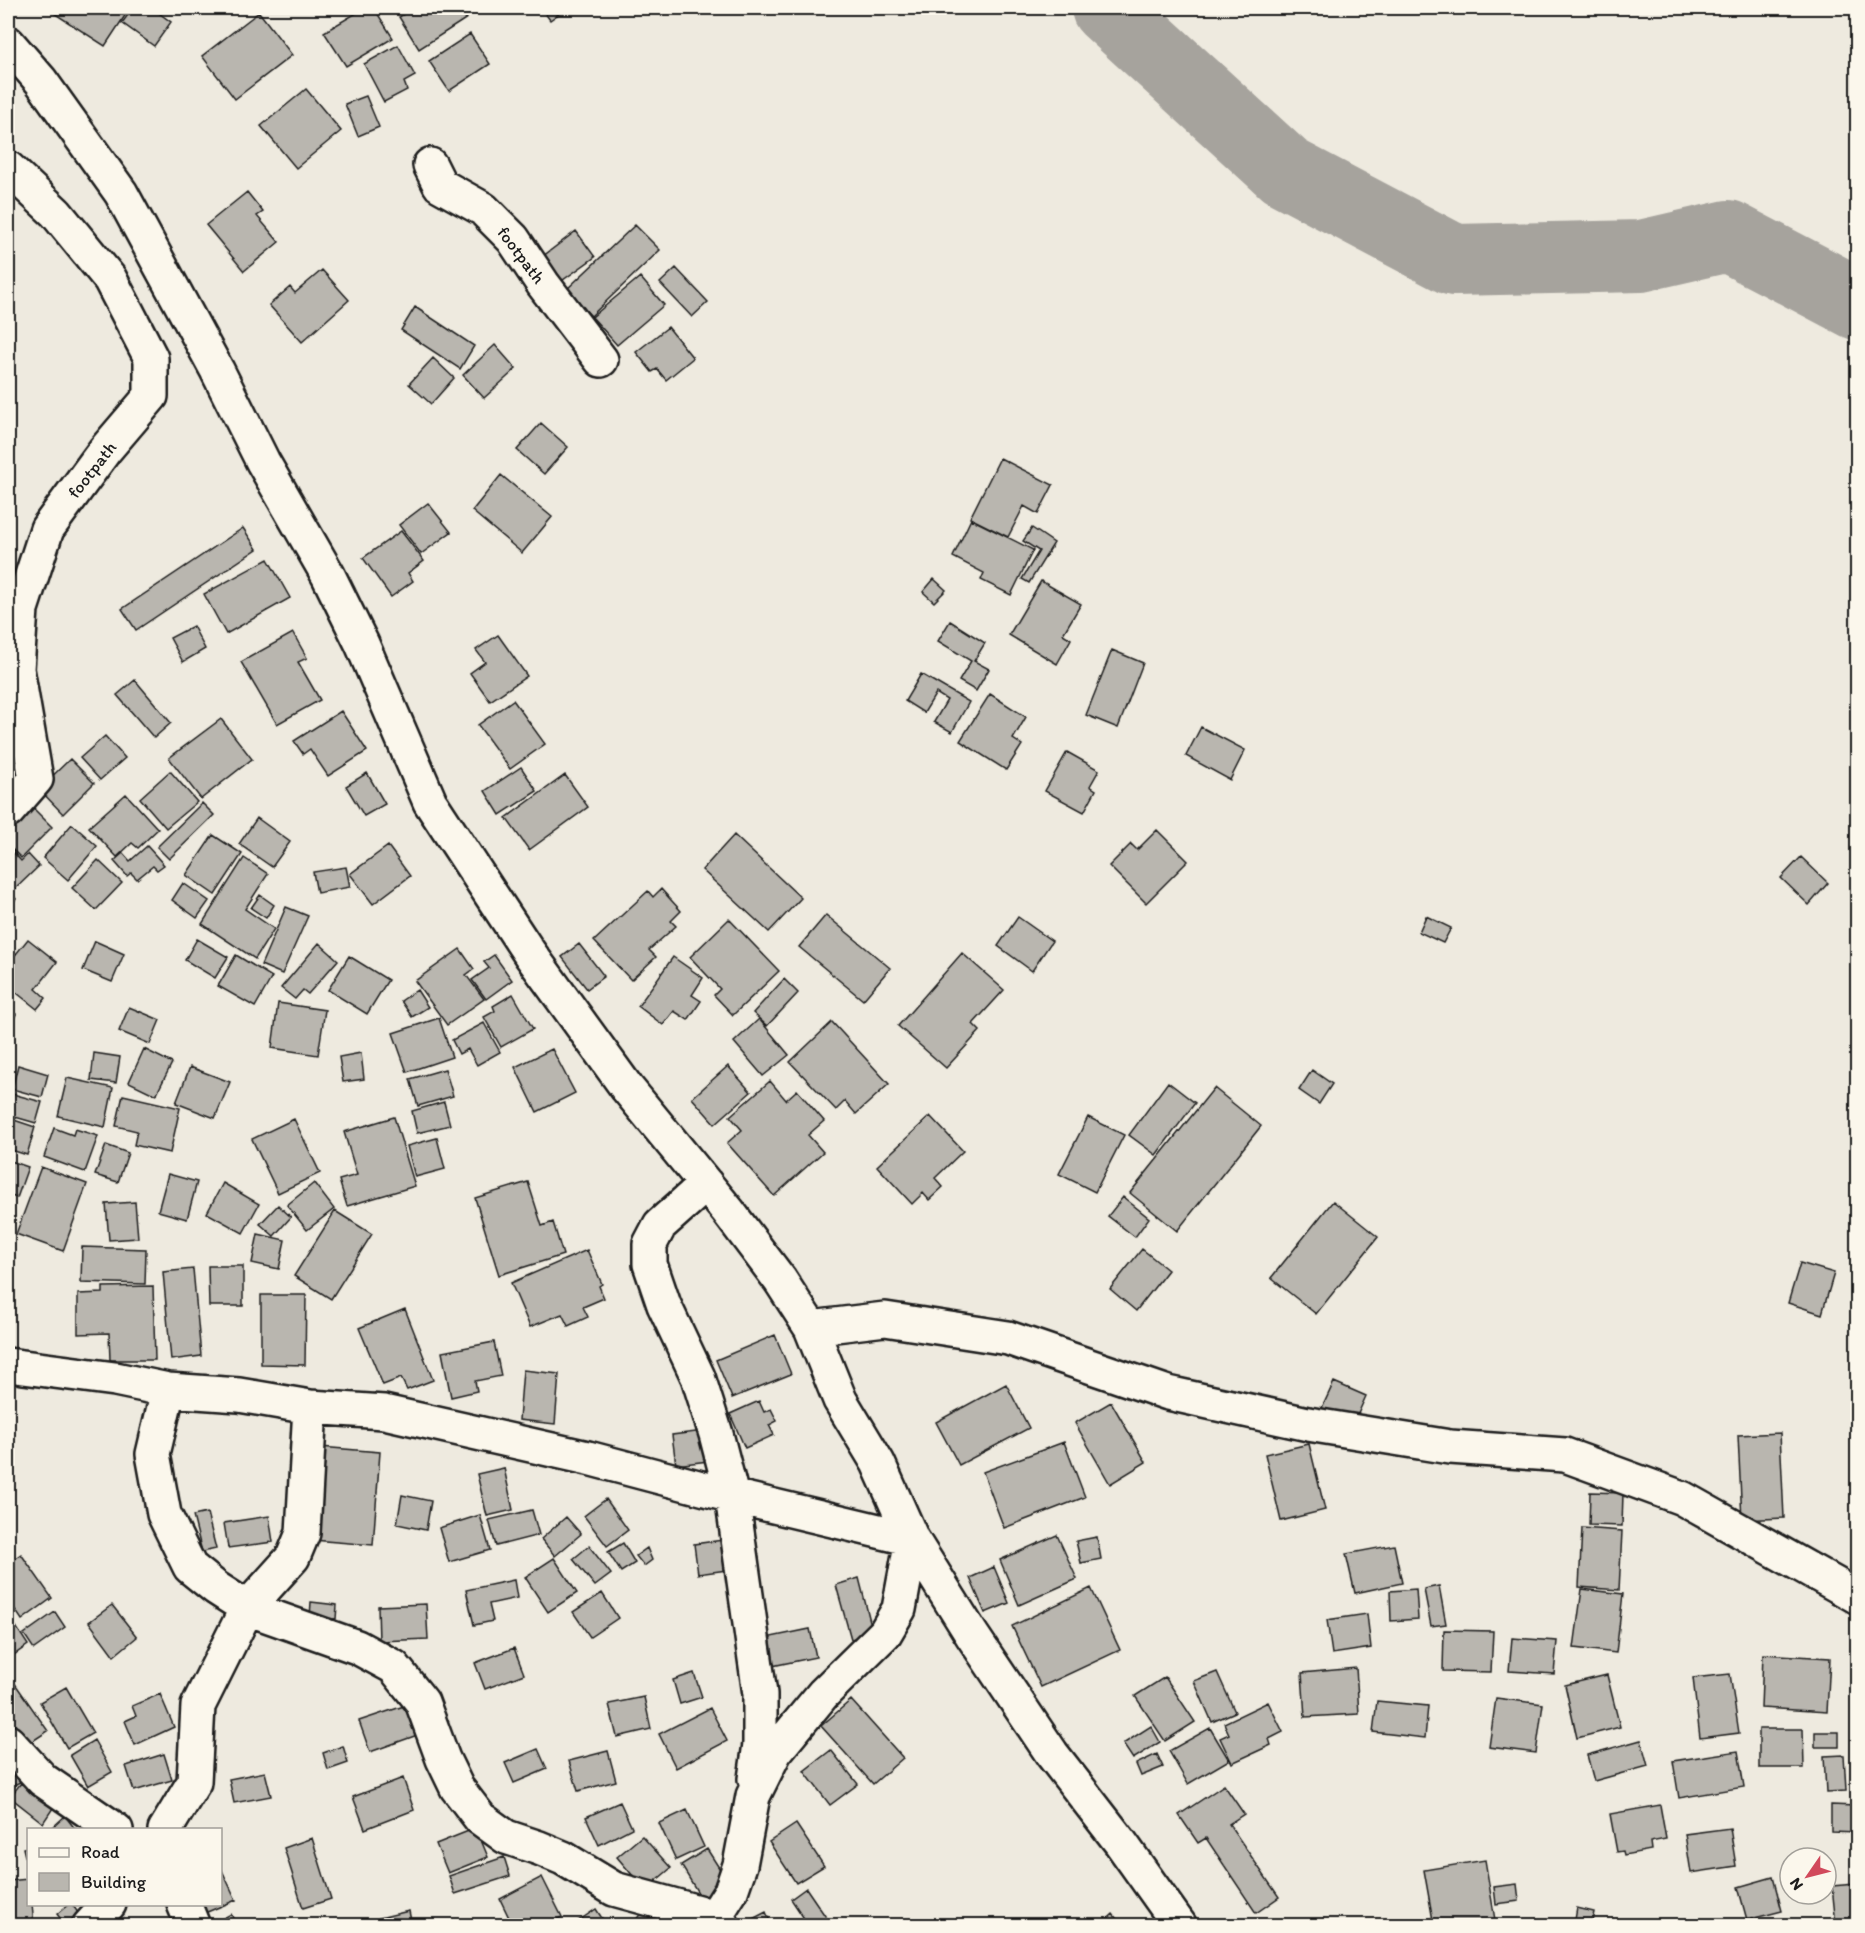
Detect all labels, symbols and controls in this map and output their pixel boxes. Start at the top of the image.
street label: footpath [492,222,550,288]
street label: footpath [63,437,121,503]
legend [27,1828,222,1906]
text: Road [81,1841,120,1863]
north arrow [1778,1846,1838,1906]
text: Building [81,1871,147,1893]
text: N [1785,1874,1807,1894]

